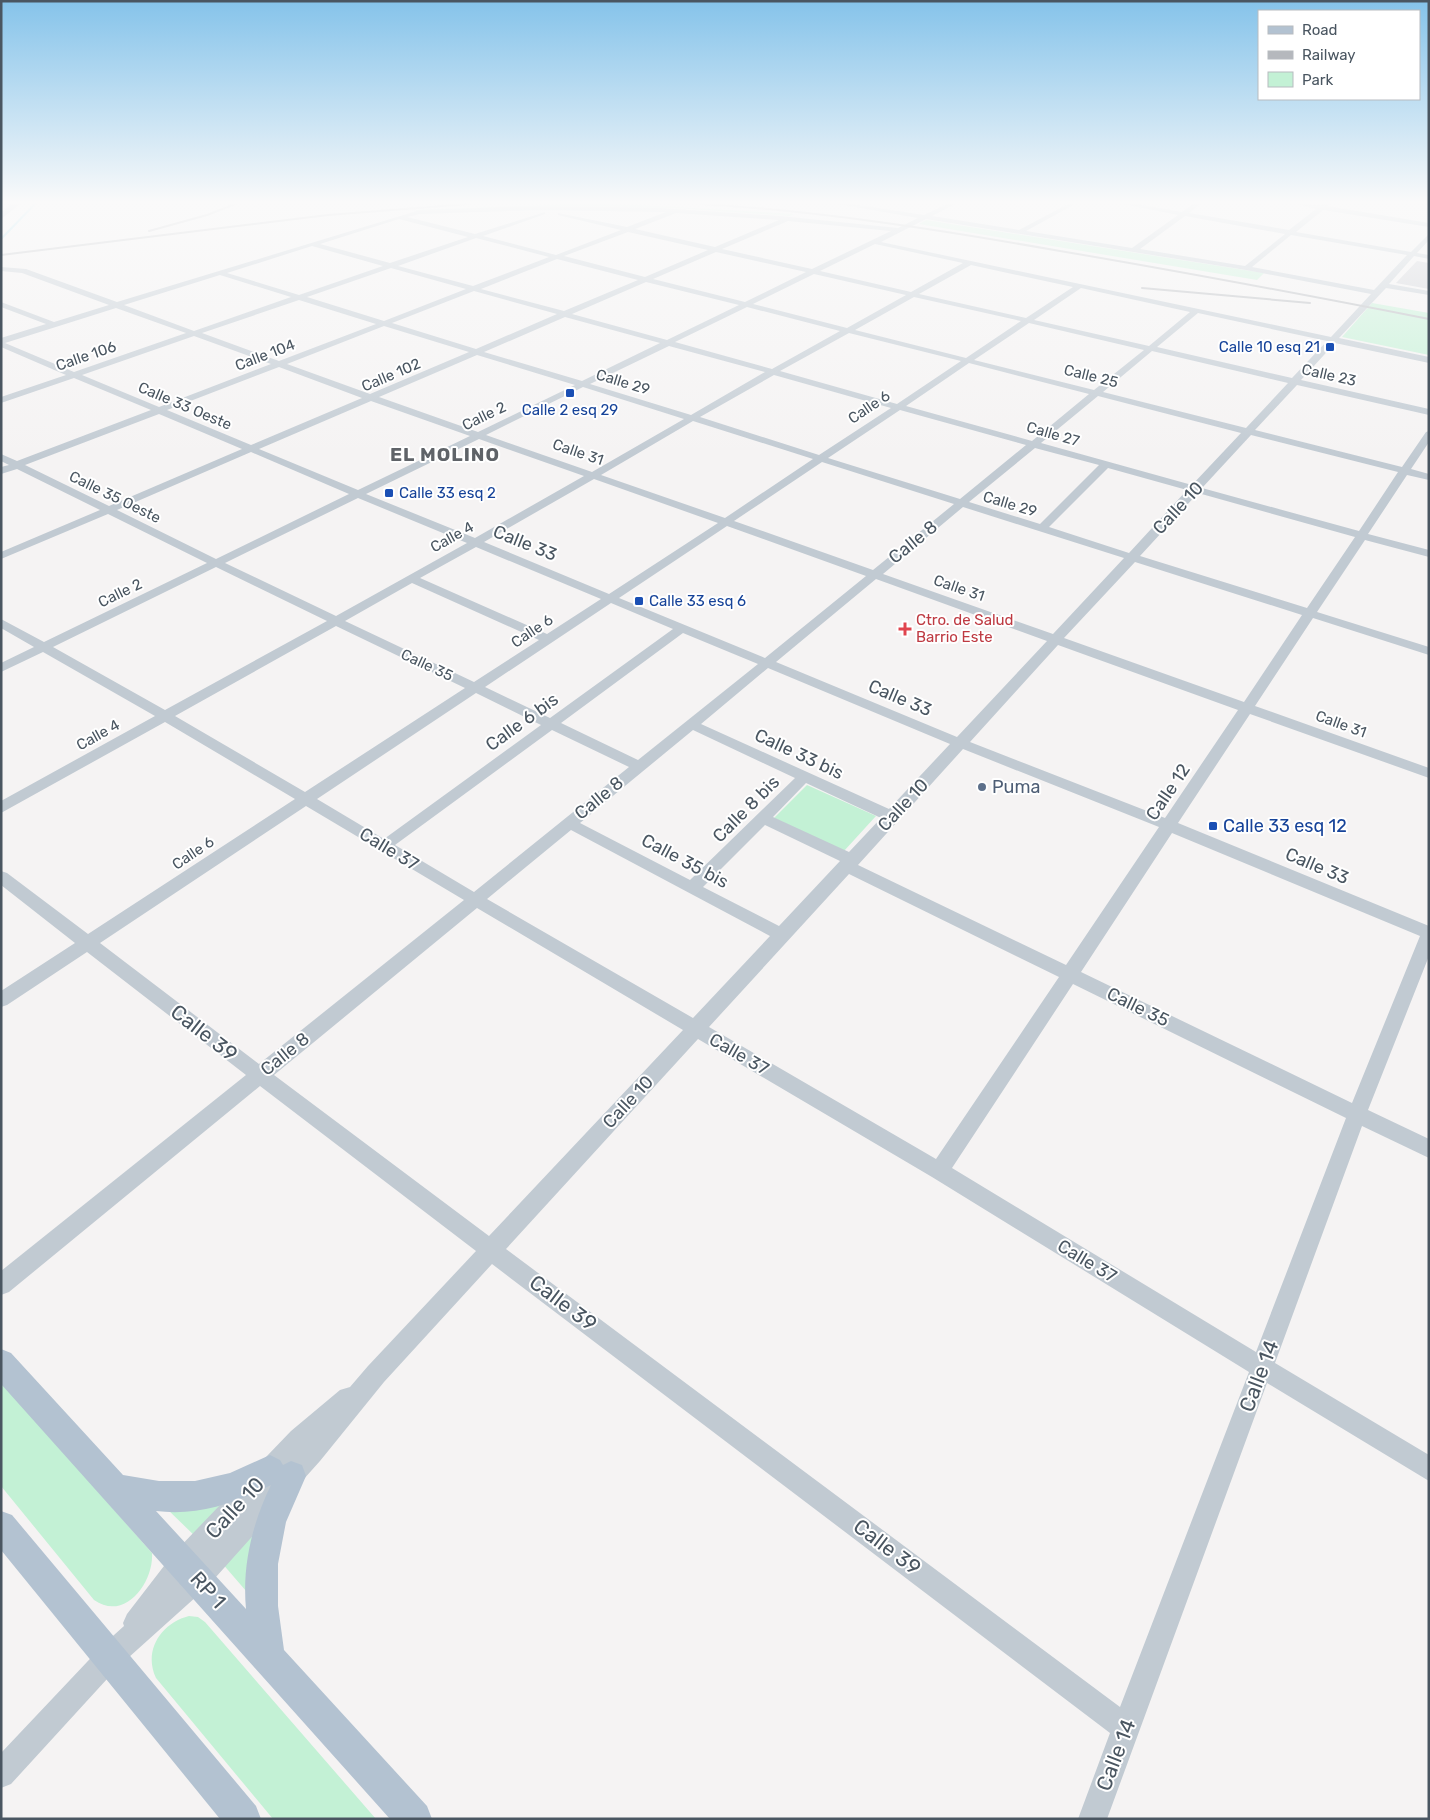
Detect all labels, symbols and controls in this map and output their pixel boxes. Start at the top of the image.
legend [1258,10,1420,100]
text: Road [1302,21,1338,39]
text: Railway [1302,46,1356,64]
text: Park [1302,71,1333,89]
street label: Calle 104 [232,335,298,375]
street label: Calle 106 [53,337,119,375]
place label: Calle 10 esq 21 [1219,338,1320,356]
marker: Calle 10 esq 21 [1324,341,1336,353]
street label: Calle 102 [359,354,423,395]
street label: Calle 23 [1300,360,1358,390]
street label: Calle 25 [1062,361,1120,391]
street label: Calle 29 [594,365,652,399]
street label: Calle 33 Oeste [136,378,234,434]
street label: Calle 6 [845,386,893,428]
marker: Calle 2 esq 29 [564,387,576,399]
street label: Calle 2 [459,398,509,434]
place label: Calle 2 esq 29 [522,401,618,419]
street label: Calle 27 [1024,418,1082,450]
street label: Calle 31 [550,435,606,469]
district label: EL MOLINO [390,443,500,466]
street label: Calle 35 Oeste [66,467,164,527]
street label: Calle 10 [1148,477,1208,539]
place label: Calle 33 esq 2 [399,484,496,502]
marker: Calle 33 esq 2 [383,487,395,499]
street label: Calle 29 [981,487,1039,521]
street label: Calle 8 [884,516,942,568]
street label: Calle 4 [427,518,477,556]
street label: Calle 33 [490,520,560,566]
street label: Calle 31 [931,571,987,605]
street label: Calle 2 [95,575,145,611]
place label: Calle 33 esq 6 [649,592,746,610]
marker: Calle 33 esq 6 [633,595,645,607]
street label: Calle 6 [508,610,556,652]
place label: Ctro. de Salud Barrio Este [916,611,1014,646]
marker: Ctro. de Salud Barrio Este [898,622,912,636]
street label: Calle 35 [398,645,456,685]
street label: Calle 33 [865,675,935,721]
street label: Calle 6 bis [481,688,563,756]
street label: Calle 31 [1313,707,1369,741]
street label: Calle 4 [73,716,123,754]
street label: Calle 33 bis [751,724,847,784]
street label: Calle 12 [1141,760,1195,824]
street label: Calle 8 bis [708,771,784,847]
street label: Calle 8 [570,772,628,824]
street label: Calle 10 [873,774,933,836]
place label: Puma [992,776,1040,798]
marker: Puma [976,781,988,793]
place label: Calle 33 esq 12 [1223,815,1347,837]
marker: Calle 33 esq 12 [1207,820,1219,832]
street label: Calle 37 [355,823,423,875]
street label: Calle 35 bis [638,829,732,893]
street label: Calle 6 [169,832,217,874]
street label: Calle 33 [1282,843,1352,889]
street label: Calle 35 [1103,982,1173,1032]
street label: Calle 39 [166,999,243,1066]
street label: Calle 8 [256,1028,314,1080]
street label: Calle 37 [705,1028,773,1080]
street label: Calle 10 [598,1071,658,1133]
street label: Calle 37 [1053,1235,1121,1287]
street label: Calle 39 [525,1269,602,1336]
street label: Calle 14 [1233,1336,1284,1415]
street label: Calle 10 [200,1472,269,1544]
street label: Calle 39 [849,1513,926,1580]
street label: RP 1 [185,1566,231,1613]
street label: Calle 14 [1090,1715,1141,1794]

